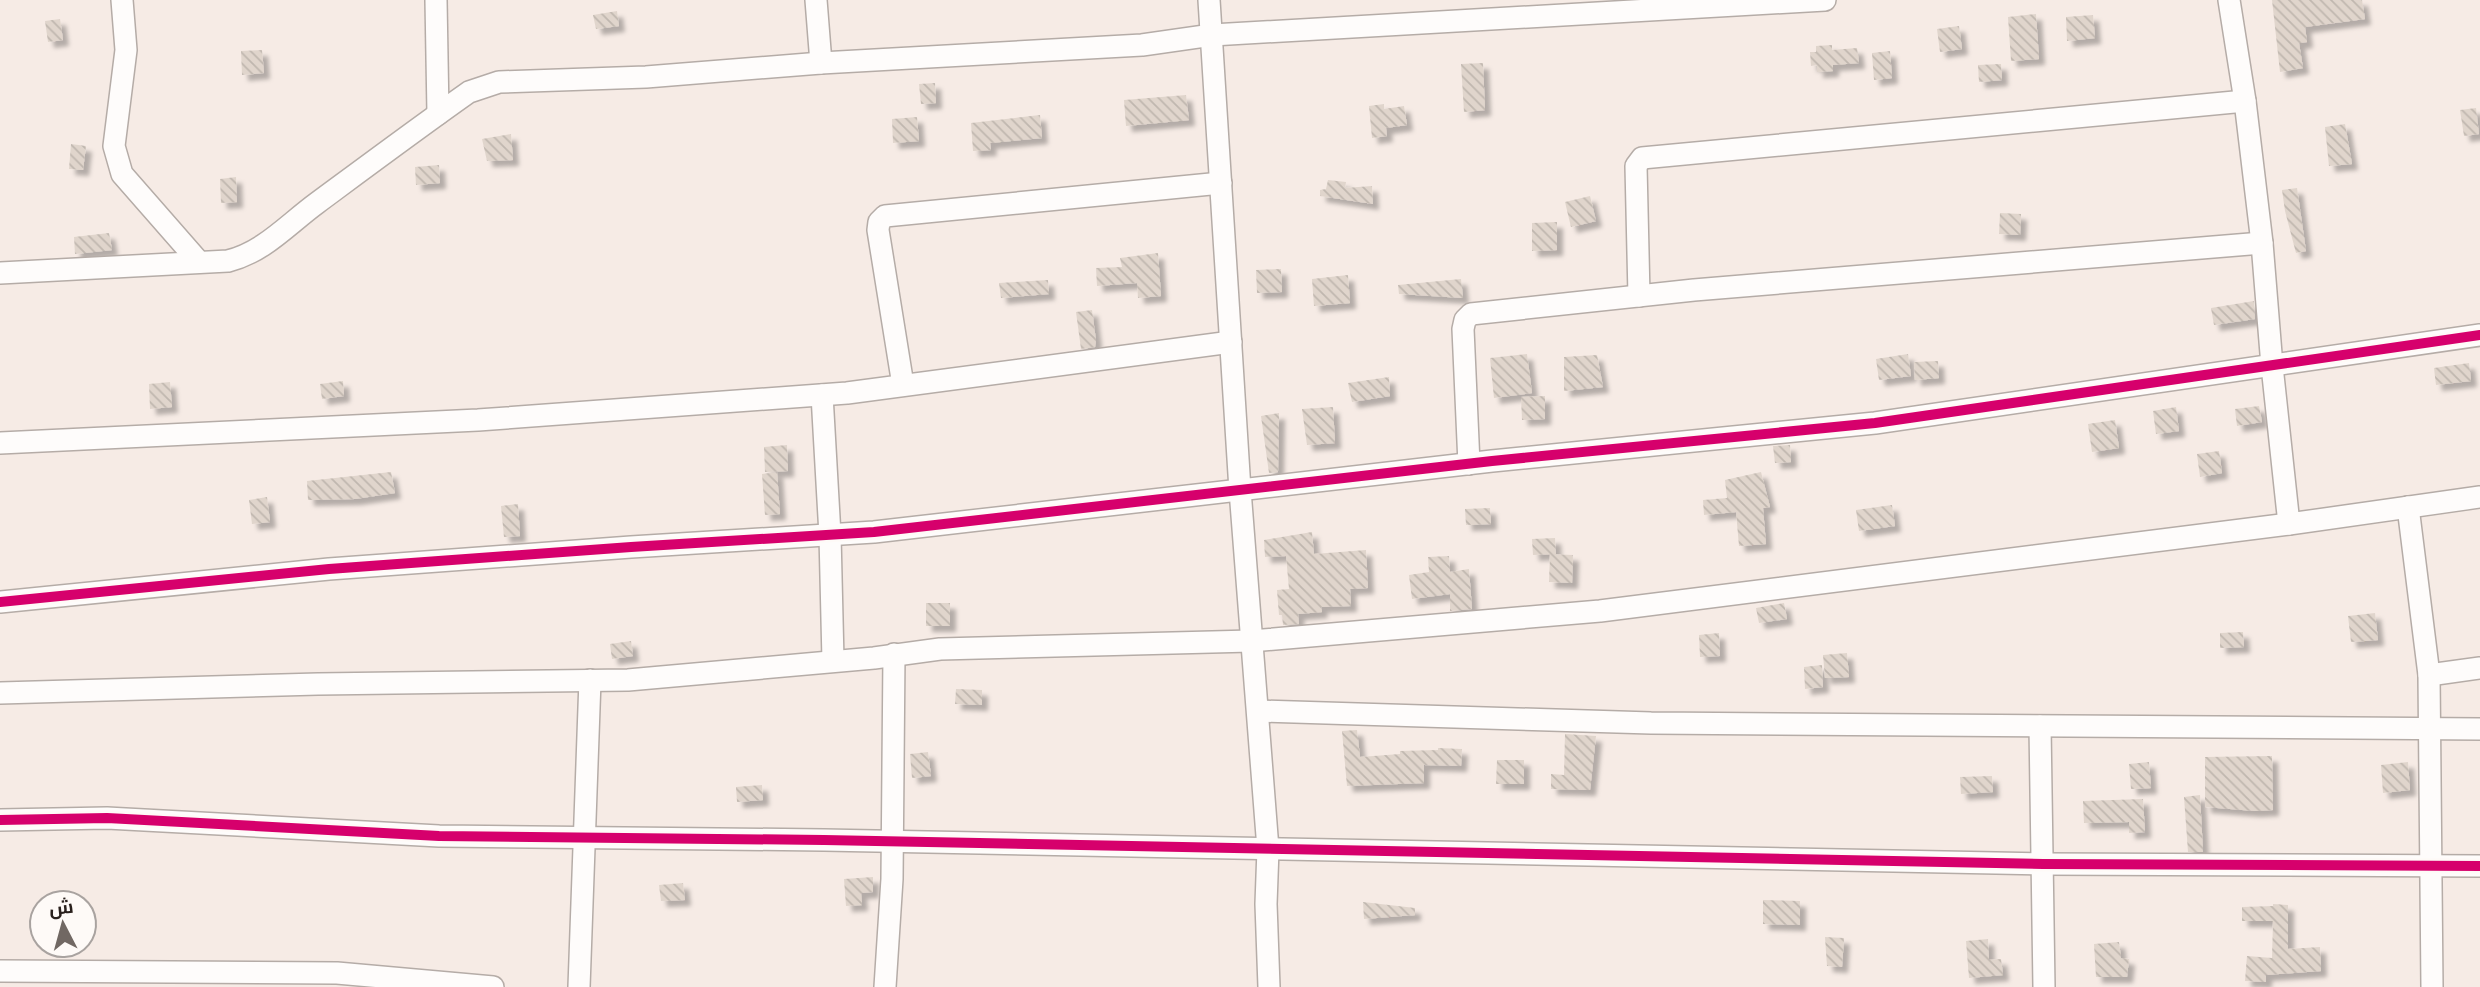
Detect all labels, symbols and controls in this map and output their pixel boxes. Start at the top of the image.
north arrow [28,889,98,959]
text: ش [48,896,75,921]

